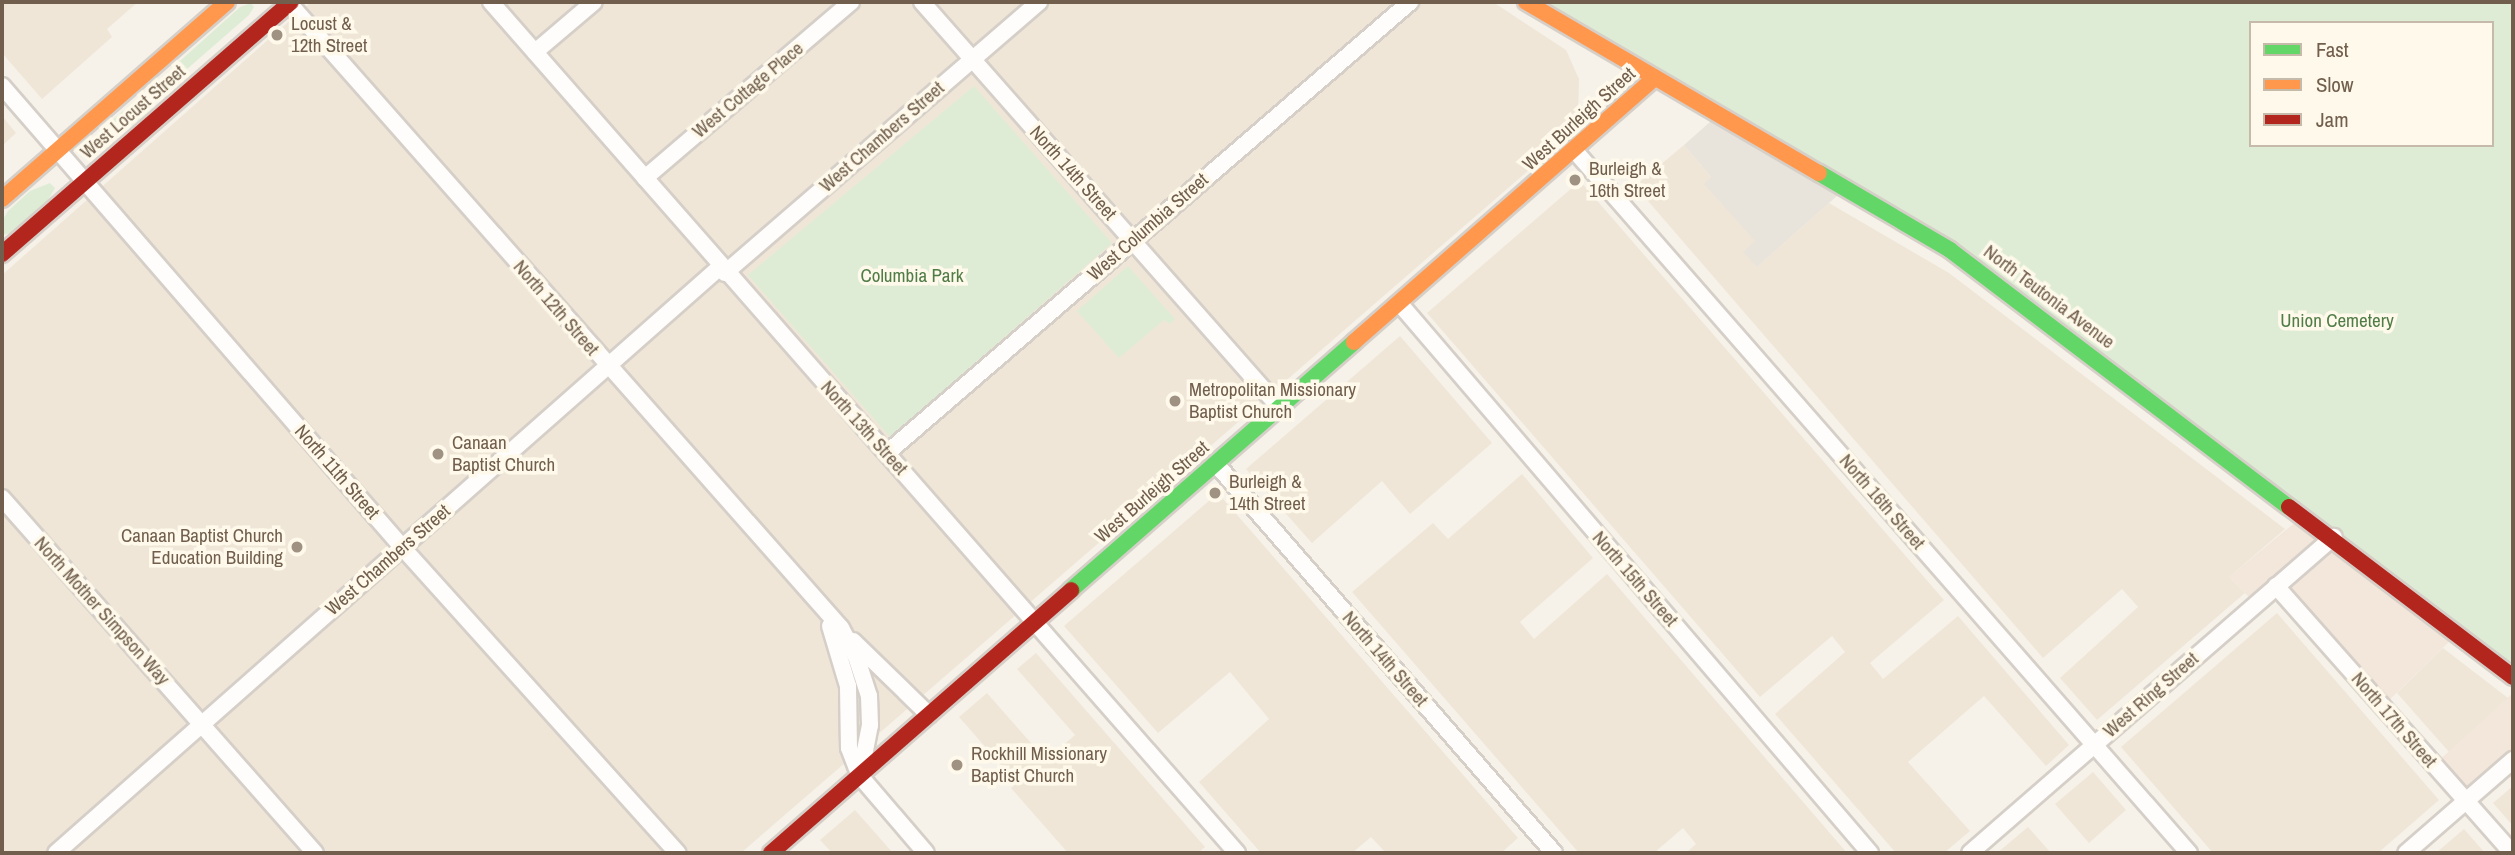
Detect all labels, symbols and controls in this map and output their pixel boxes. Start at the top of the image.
place label: Locust & 12th Street [291,13,367,57]
legend [2249,21,2494,147]
marker: Locust & 12th Street [269,27,285,43]
text: Fast [2316,35,2349,64]
street label: West Cottage Place [688,37,808,143]
street label: West Locust Street [76,60,190,164]
street label: West Burleigh Street [1518,63,1640,175]
text: Slow [2316,70,2353,99]
street label: West Chambers Street [815,77,949,197]
text: Jam [2316,105,2349,134]
street label: North 14th Street [1025,121,1121,225]
place label: Burleigh & 16th Street [1589,158,1665,202]
street label: West Columbia Street [1083,168,1213,286]
marker: Burleigh & 16th Street [1567,172,1583,188]
street label: North Teutonia Avenue [1979,240,2119,354]
street label: North 12th Street [508,256,604,360]
park label: Columbia Park [860,265,964,287]
park label: Union Cemetery [2280,310,2394,332]
street label: North 13th Street [816,376,912,480]
place label: Metropolitan Missionary Baptist Church [1189,379,1356,423]
marker: Metropolitan Missionary Baptist Church [1167,393,1183,409]
street label: North 11th Street [290,420,384,524]
place label: Canaan Baptist Church [452,432,555,476]
street label: West Burleigh Street [1090,436,1214,548]
marker: Canaan Baptist Church [430,446,446,462]
street label: North 16th Street [1834,450,1930,554]
place label: Burleigh & 14th Street [1229,471,1305,515]
marker: Burleigh & 14th Street [1207,485,1223,501]
street label: West Chambers Street [321,500,455,620]
place label: Canaan Baptist Church Education Building [121,525,283,569]
street label: North 15th Street [1587,527,1683,631]
street label: North Mother Simpson Way [29,532,175,690]
marker: Canaan Baptist Church Education Building [289,539,305,555]
street label: North 14th Street [1337,607,1433,711]
street label: West Ring Street [2099,648,2203,742]
street label: North 17th Street [2346,668,2442,772]
place label: Rockhill Missionary Baptist Church [971,743,1107,787]
marker: Rockhill Missionary Baptist Church [949,757,965,773]

